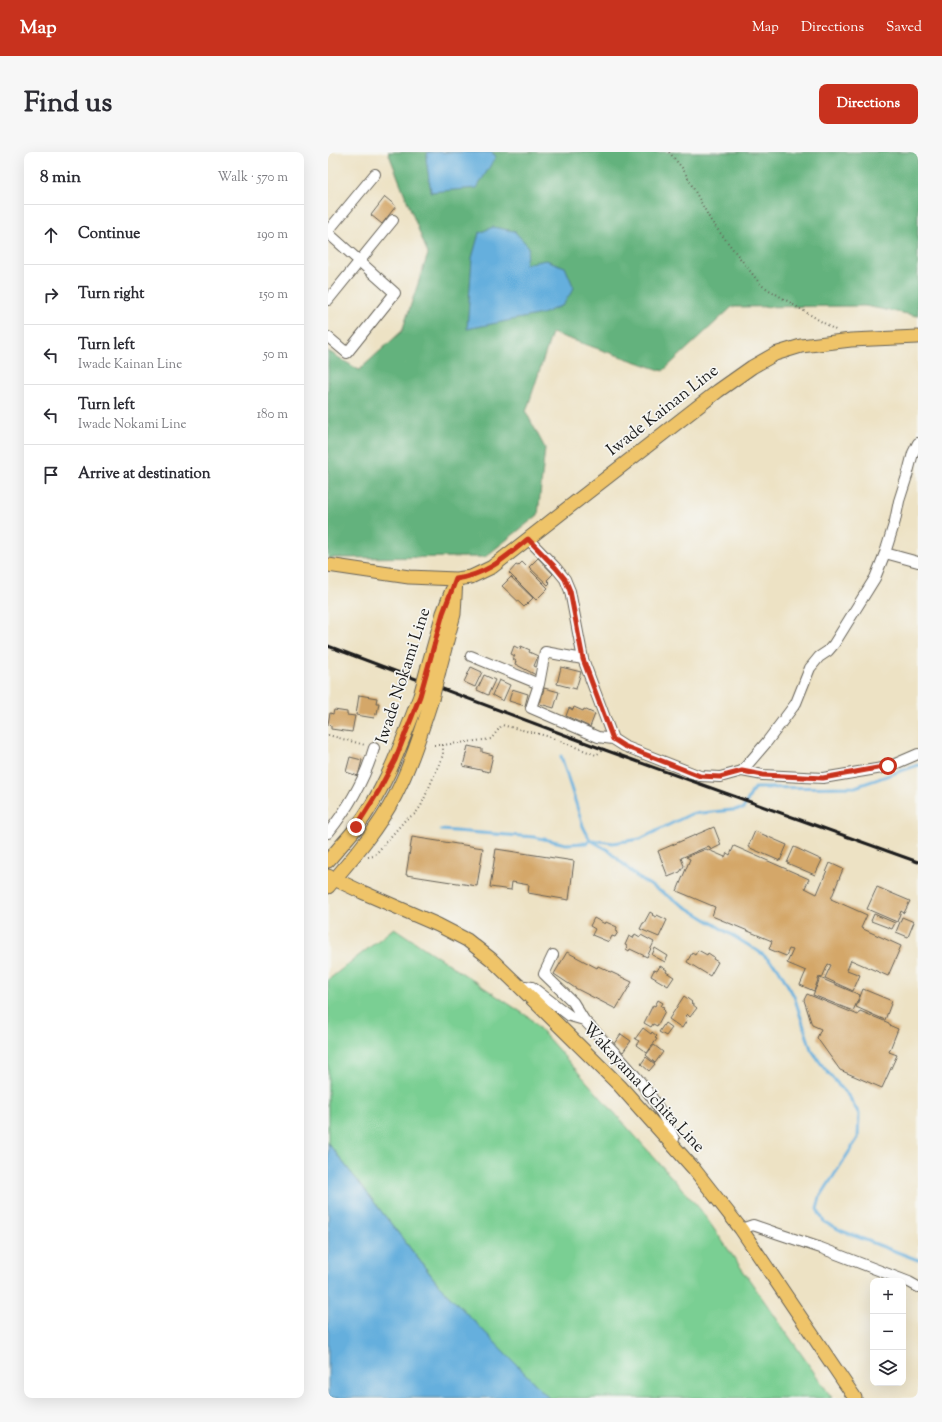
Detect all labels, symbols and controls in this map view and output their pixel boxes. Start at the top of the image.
text: Map [20,15,57,42]
text: Map [752,18,779,38]
text: Directions [801,18,864,38]
text: Saved [886,18,922,38]
text: Find us [24,84,112,124]
button: Directions [819,84,918,124]
text: 8 min [40,166,81,190]
text: Walk · 570 m [218,169,288,187]
icon: ahead [40,224,62,246]
text: Continue [78,224,140,245]
text: 190 m [257,226,288,244]
icon: right [40,284,62,306]
text: Turn right [78,284,144,305]
text: 150 m [259,286,288,304]
text: Turn left [78,335,135,356]
icon: left [40,344,62,366]
text: 50 m [263,346,288,364]
text: Iwade Kainan Line [78,356,182,374]
street label: Iwade Kainan Line [602,360,724,462]
text: Turn left [78,395,135,416]
icon: left [40,404,62,426]
text: 180 m [257,406,288,424]
text: Iwade Nokami Line [78,416,187,434]
icon: arrive [40,464,62,486]
text: Arrive at destination [78,464,211,485]
street label: Iwade Nokami Line [371,605,437,747]
route start [879,757,897,775]
route end [347,818,365,836]
street label: Wakayama Uchita Line [576,1017,710,1159]
map controls [870,1278,906,1386]
button: + [870,1278,906,1314]
button: − [870,1314,906,1350]
button: layers [870,1350,906,1386]

